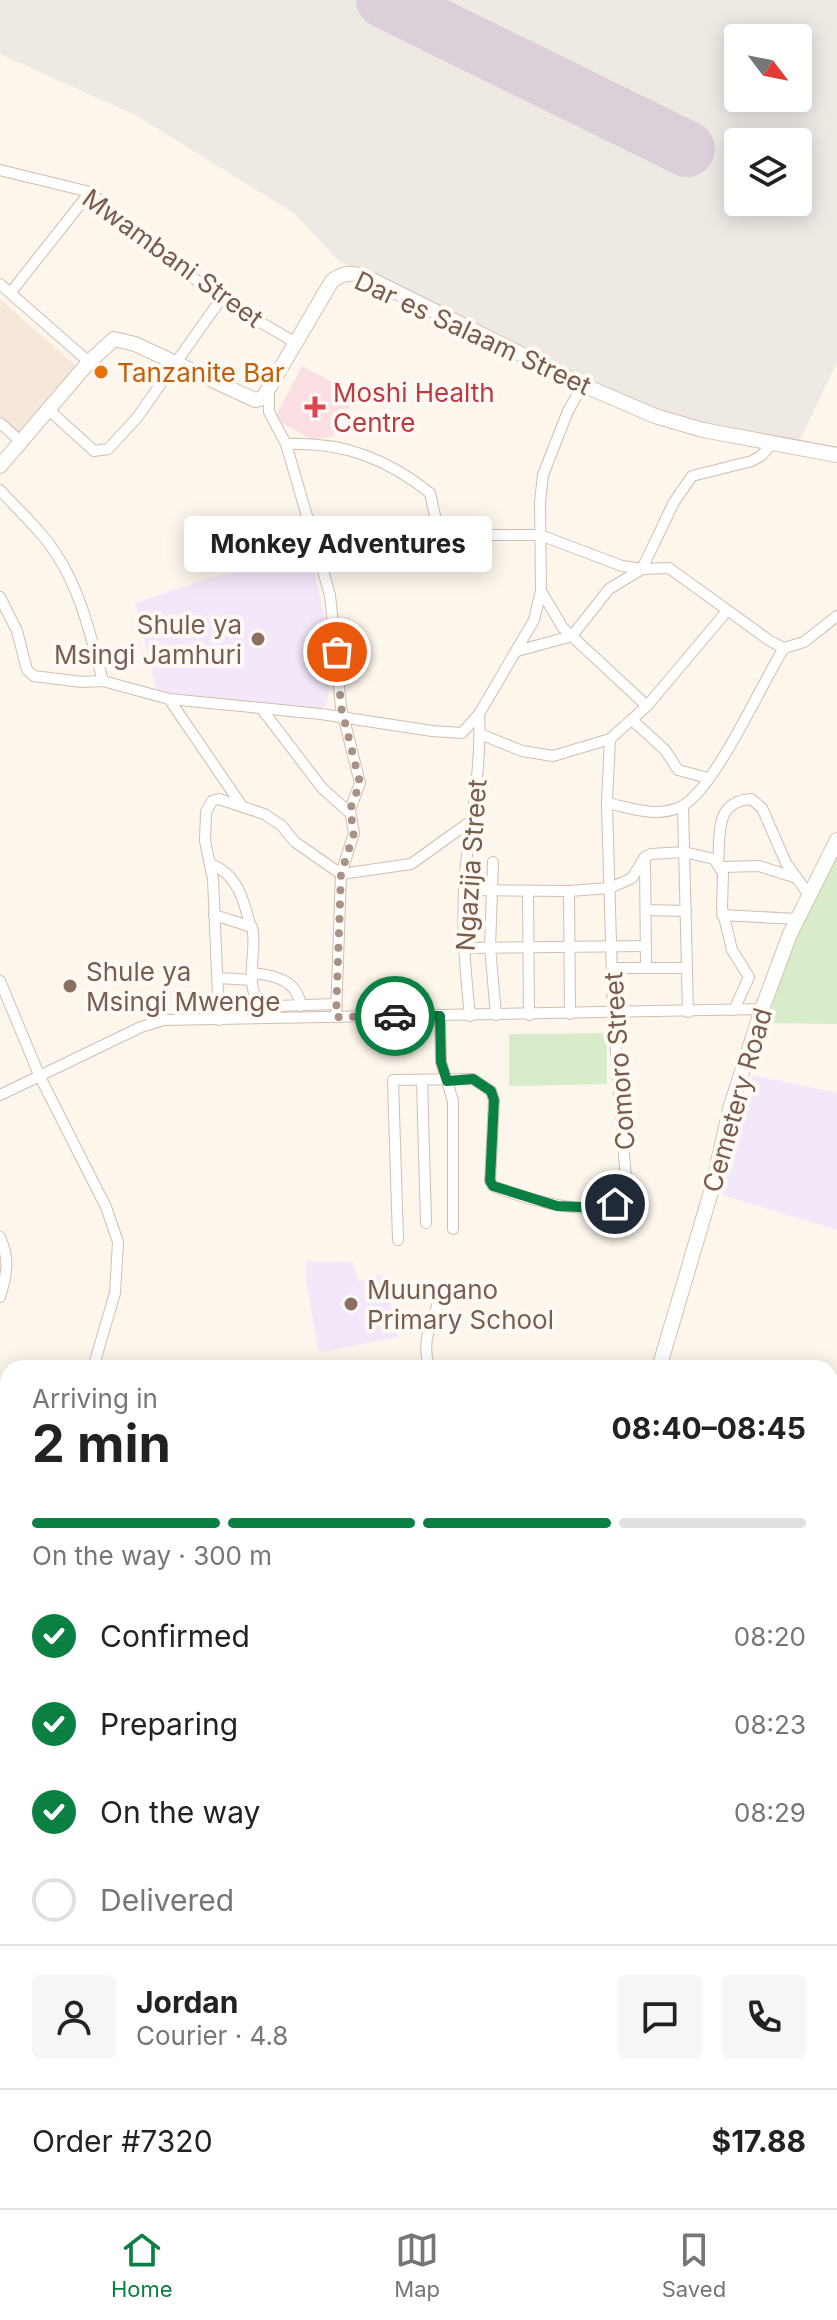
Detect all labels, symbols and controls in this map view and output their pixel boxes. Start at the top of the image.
north arrow [724,24,812,112]
map controls [724,24,812,216]
button: layers [724,128,812,216]
street label: Mwambani Street [77,182,269,334]
street label: Dar es Salaam Street [350,265,596,401]
place label: Tanzanite Bar [117,357,285,388]
marker: Tanzanite Bar [92,363,110,381]
place label: Moshi Health Centre [333,377,495,438]
marker: Moshi Health Centre [304,396,326,418]
callout: Monkey Adventures [183,516,491,572]
text: Monkey Adventures [210,528,466,559]
place label: Shule ya Msingi Jamhuri [54,609,242,670]
pin [303,618,371,686]
marker: Shule ya Msingi Jamhuri [249,630,267,648]
icon: bag [315,630,359,674]
street label: Ngazija Street [450,778,492,952]
place label: Shule ya Msingi Mwenge [86,956,280,1017]
street label: Comoro Street [597,971,641,1151]
courier [355,976,435,1056]
marker: Shule ya Msingi Mwenge [61,977,79,995]
icon: car [373,994,417,1038]
street label: Cemetery Road [696,1004,778,1196]
pin [581,1170,649,1238]
icon: home [593,1182,637,1226]
place label: Muungano Primary School [367,1274,554,1335]
marker: Muungano Primary School [342,1295,360,1313]
text: Arriving in [32,1383,158,1414]
text: 08:40–08:45 [611,1410,806,1446]
text: 2 min [32,1412,171,1475]
text: On the way · 300 m [32,1540,272,1571]
icon: check [32,1614,76,1658]
text: Confirmed [100,1618,250,1654]
text: 08:20 [734,1621,806,1652]
icon: check [32,1702,76,1746]
text: Preparing [100,1706,238,1742]
text: 08:23 [734,1709,806,1740]
icon: check [32,1790,76,1834]
text: On the way [100,1794,260,1830]
text: 08:29 [734,1797,806,1828]
text: Delivered [100,1882,234,1918]
button: person [32,1975,116,2059]
button: chat [618,1975,702,2059]
button: phone [722,1975,806,2059]
text: Jordan [136,1984,238,2020]
text: Courier · 4.8 [136,2020,288,2051]
text: Order #7320 [32,2123,213,2159]
text: $17.88 [712,2123,806,2159]
tab: Home [111,2228,173,2302]
tab: Map [394,2228,440,2302]
tab: Saved [662,2228,726,2302]

